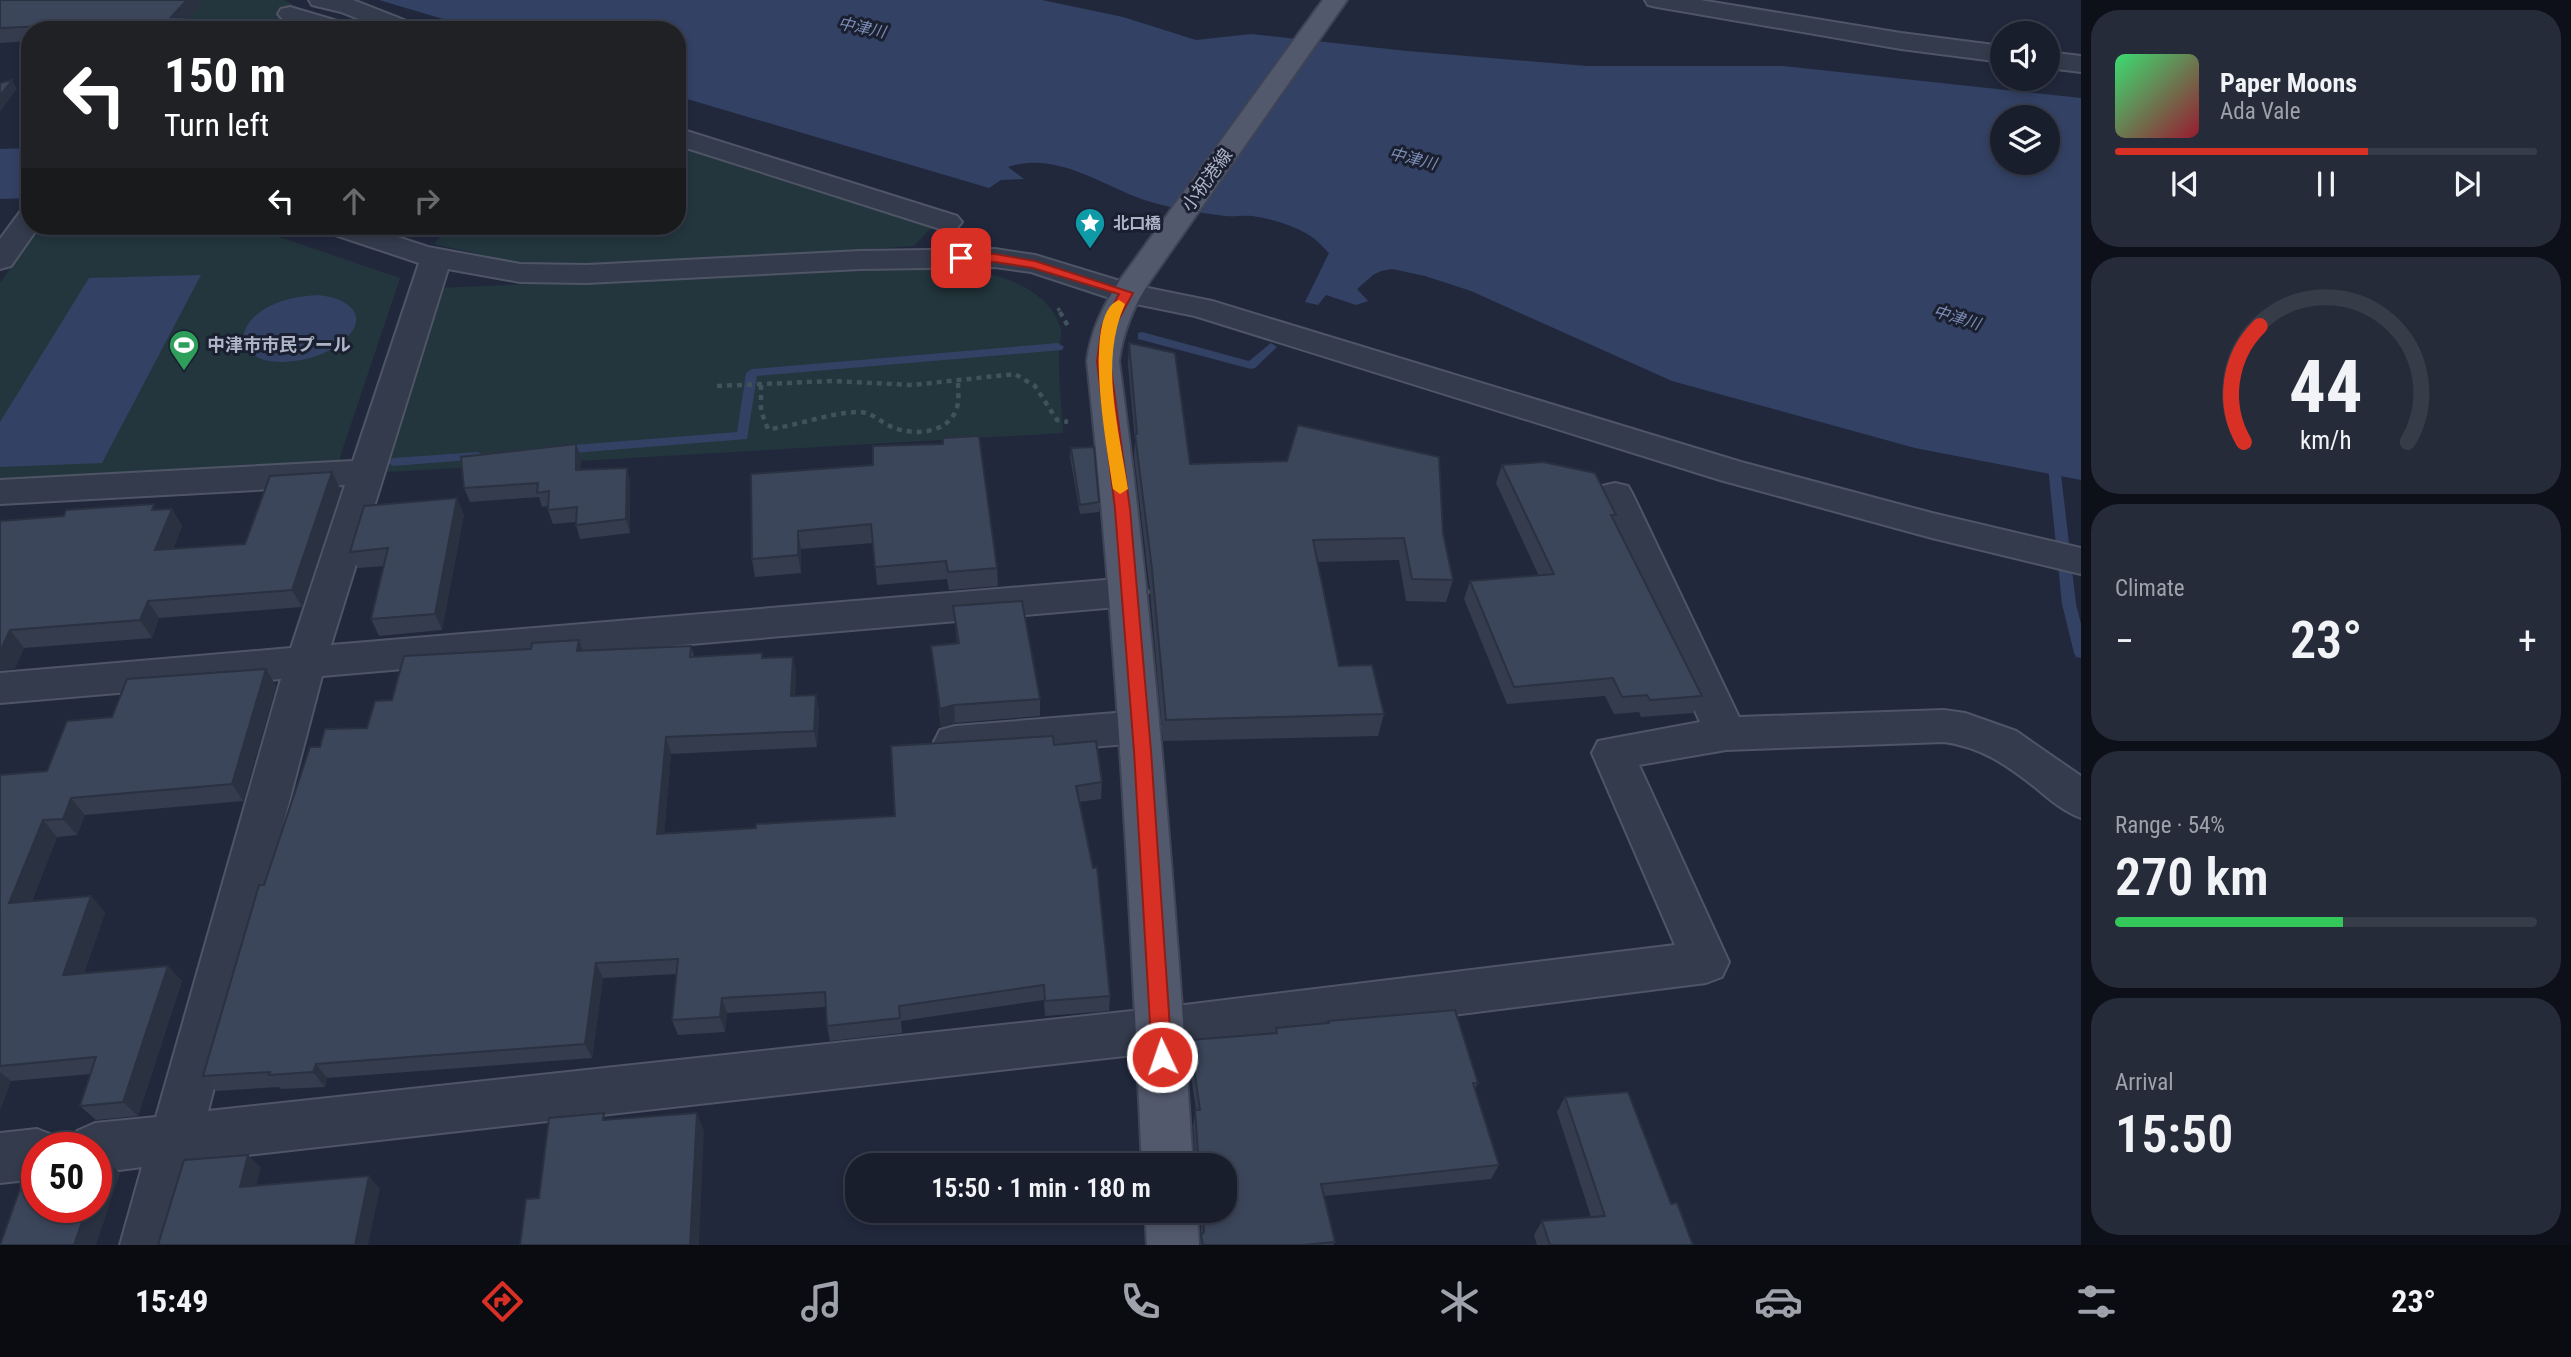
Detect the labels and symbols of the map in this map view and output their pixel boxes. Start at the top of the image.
water label: 中津川 [836,13,889,42]
water label: 中津川 [1387,143,1440,174]
street label: 小祝港線 [1177,144,1236,215]
place icon: 北口橋 [1073,206,1107,250]
place label: 北口橋 [1113,214,1161,233]
pin [931,228,991,288]
water label: 中津川 [1931,301,1984,334]
sports icon: 中津市市民プール [167,328,201,372]
place label: 中津市市民プール [207,334,351,355]
position arrow [1125,1020,1199,1094]
speed limit sign: 50 [21,1132,112,1223]

